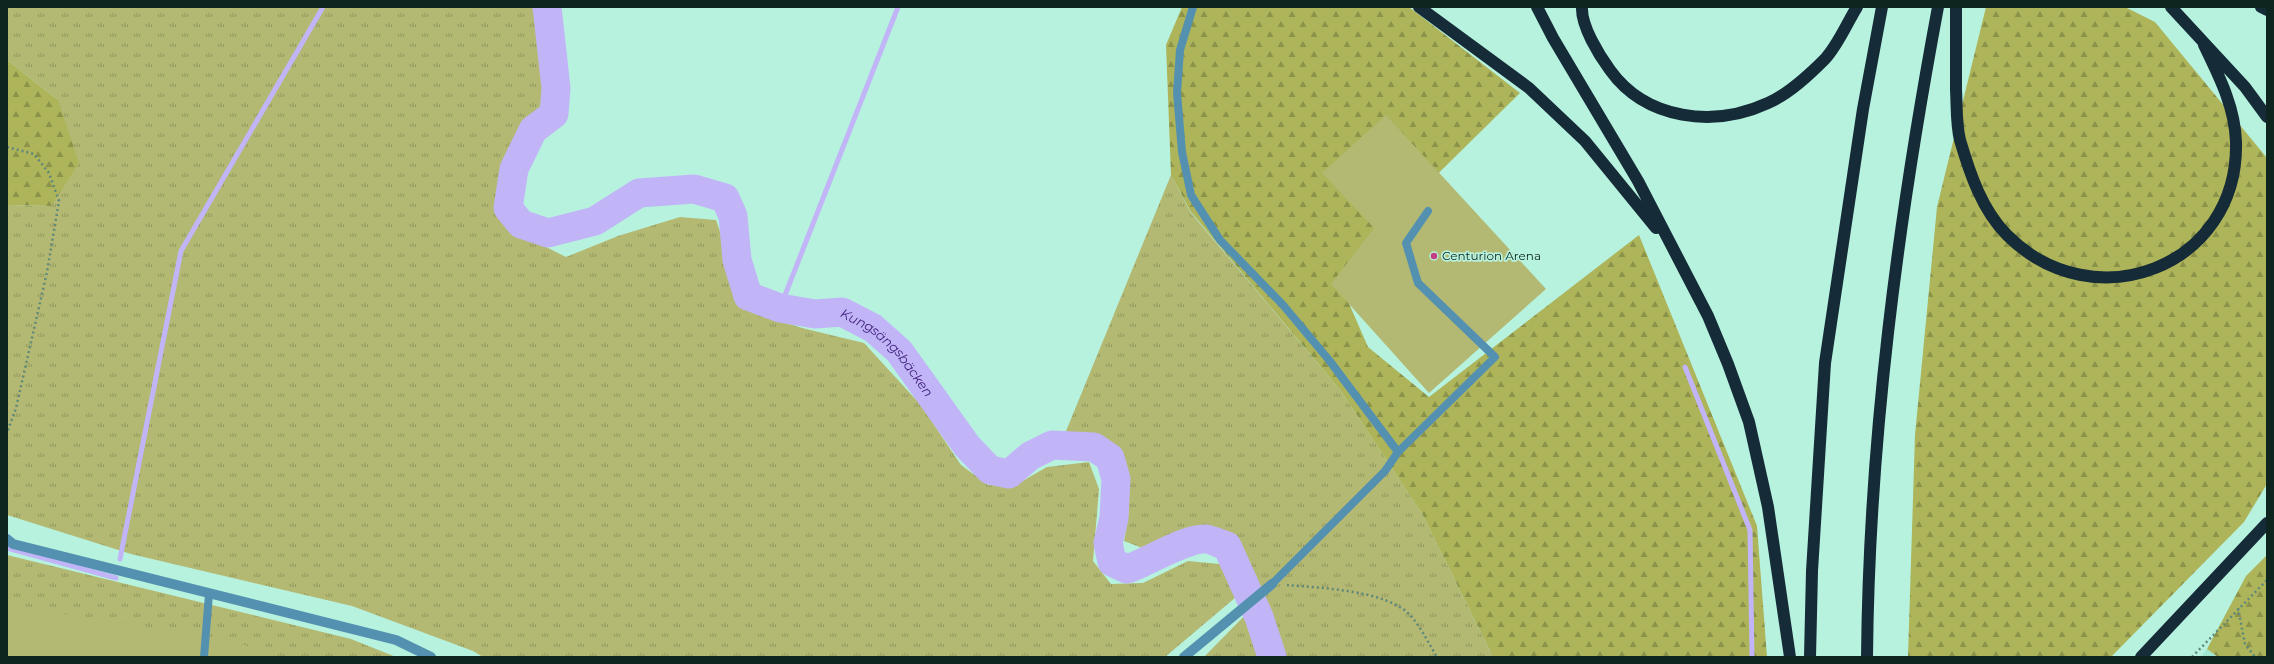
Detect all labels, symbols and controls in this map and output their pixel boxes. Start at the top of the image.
place label: Centurion Arena [1442,248,1541,263]
marker: Centurion Arena [1429,251,1439,261]
water label: Kungsängsbäcken [838,305,937,400]

